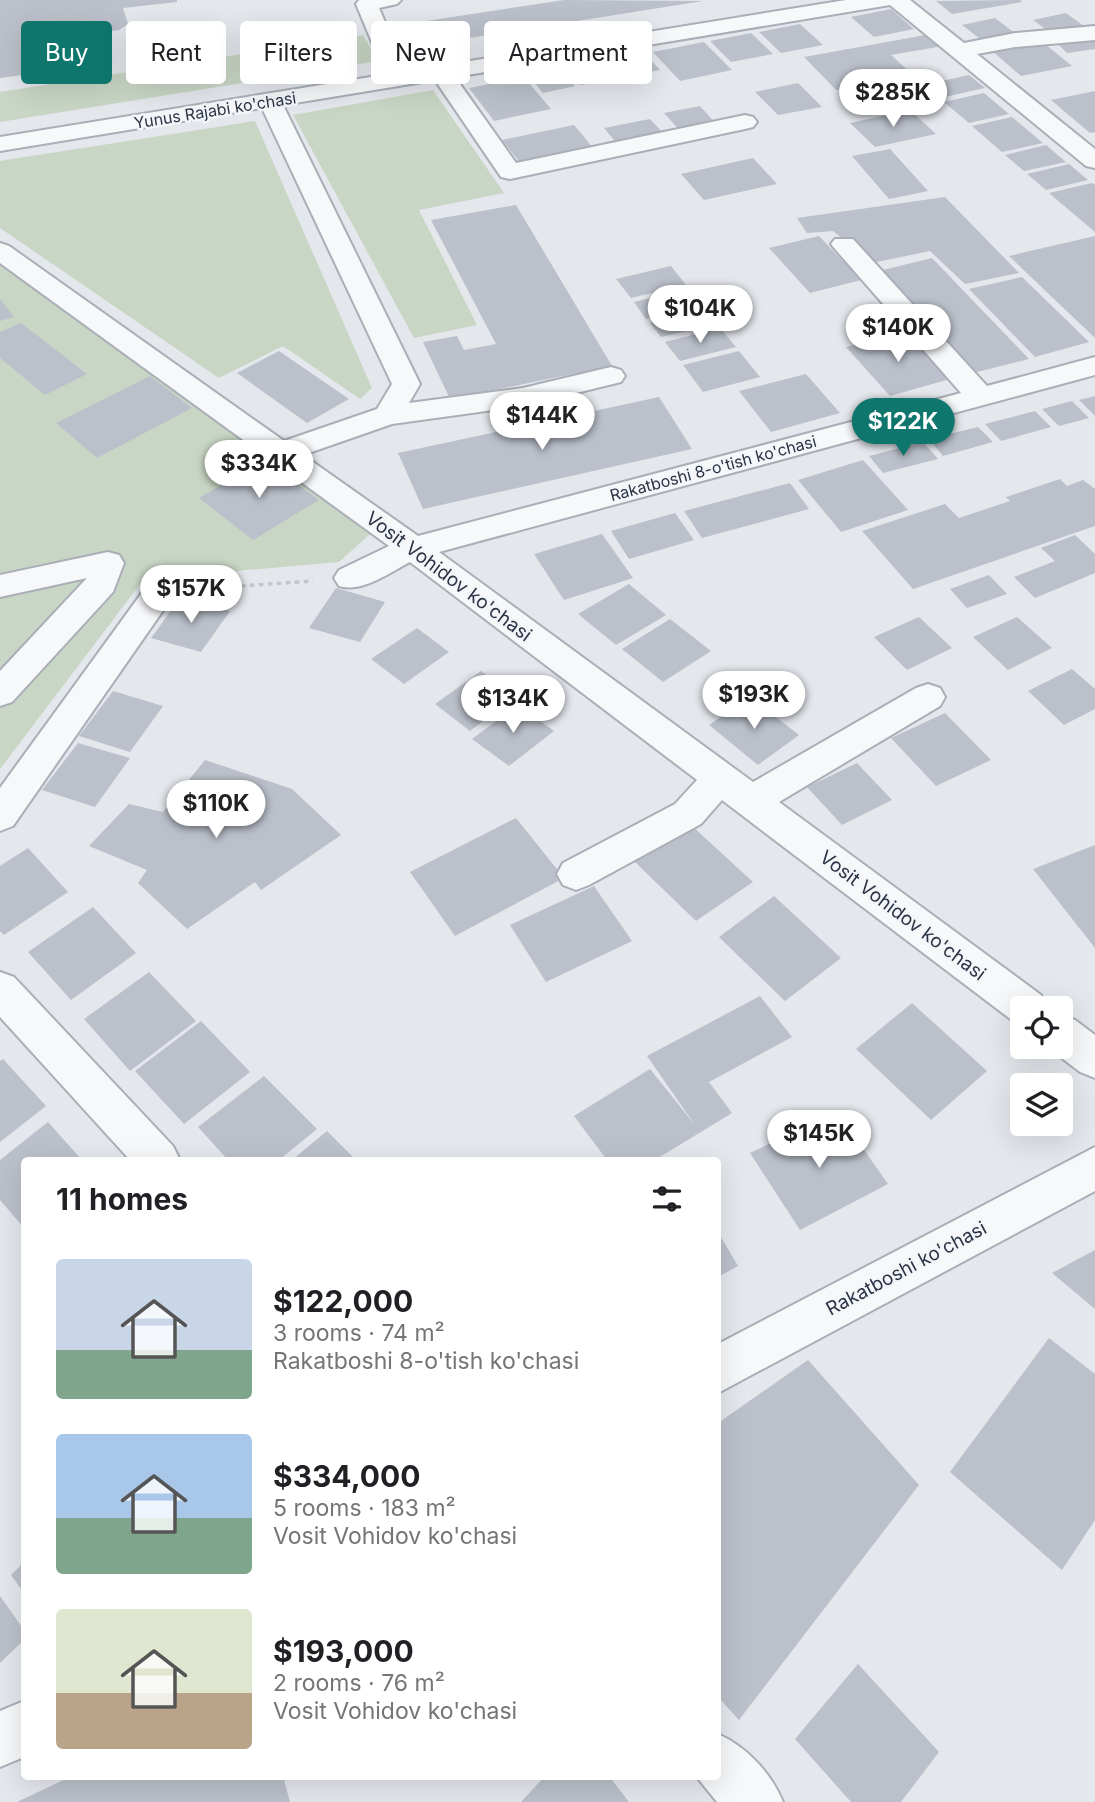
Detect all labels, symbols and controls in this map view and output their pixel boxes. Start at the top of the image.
chip: Buy [21,21,112,84]
chip: Rent [126,21,226,84]
chip: Filters [240,21,357,84]
chip: New [371,21,470,84]
chip: Apartment [484,21,652,84]
pin: $285K [844,69,942,129]
text: $285K [855,78,931,106]
street label: Yunus Rajabi ko'chasi [132,87,298,133]
pin: $104K [651,286,749,345]
text: $104K [664,294,736,322]
pin: $140K [849,304,947,364]
text: $140K [862,313,934,341]
pin: $144K [493,392,591,452]
pin: $122K [854,398,952,458]
text: $144K [506,401,578,429]
text: $122K [868,407,938,435]
street label: Rakatboshi 8-o'tish ko'chasi [608,431,818,505]
pin: $334K [210,440,308,500]
text: $334K [221,449,297,477]
street label: Vosit Vohidov ko'chasi [361,507,536,646]
pin: $157K [142,566,240,625]
text: $157K [156,574,226,602]
pin: $193K [705,672,803,731]
pin: $134K [464,676,562,735]
text: $193K [718,680,790,708]
text: $134K [477,684,549,712]
pin: $110K [167,780,265,840]
text: $110K [183,789,249,817]
street label: Vosit Vohidov ko'chasi [815,846,990,985]
map controls [1010,996,1073,1136]
button: locate [1010,996,1073,1059]
button: layers [1010,1073,1073,1136]
pin: $145K [770,1110,868,1170]
text: $145K [783,1119,855,1147]
icon: filters [648,1180,686,1218]
text: 11 homes [56,1181,188,1217]
street label: Rakatboshi ko'chasi [822,1216,990,1320]
text: $122,000 [273,1283,413,1319]
icon: home [112,1287,196,1371]
text: 3 rooms · 74 m² [273,1319,445,1347]
text: Rakatboshi 8-o'tish ko'chasi [273,1347,579,1375]
text: $334,000 [273,1458,420,1494]
icon: home [112,1462,196,1546]
text: 5 rooms · 183 m² [273,1494,456,1522]
text: Vosit Vohidov ko'chasi [273,1522,517,1550]
text: $193,000 [273,1633,414,1669]
icon: home [112,1637,196,1721]
text: 2 rooms · 76 m² [273,1669,445,1697]
text: Vosit Vohidov ko'chasi [273,1697,517,1725]

